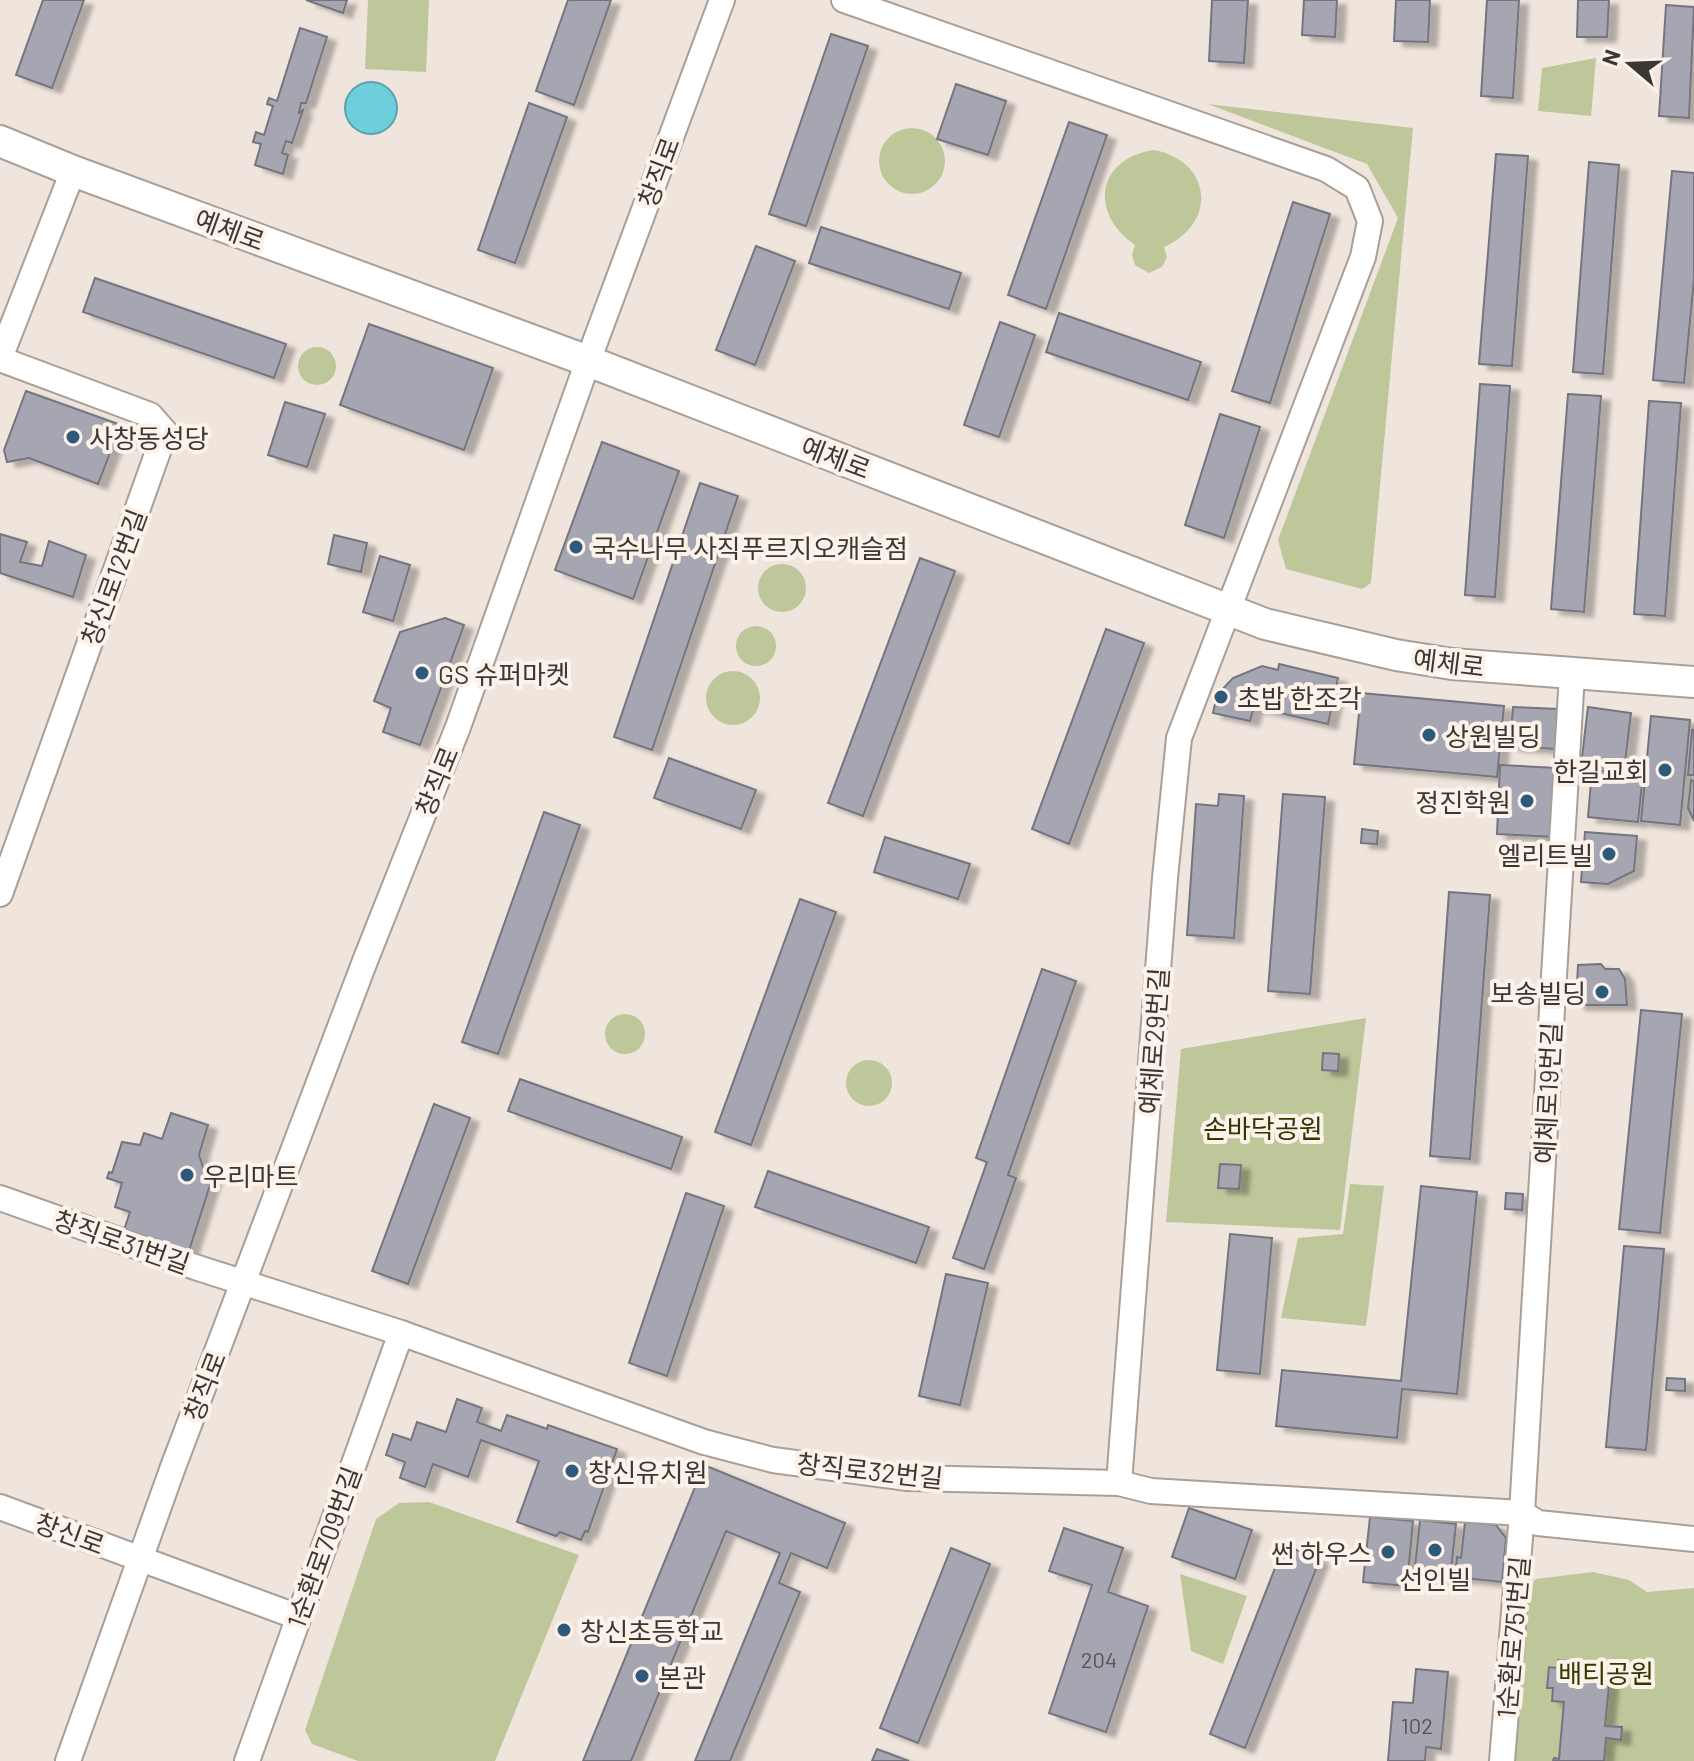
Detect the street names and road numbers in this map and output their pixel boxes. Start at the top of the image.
street label: 창직로 [631,133,685,211]
street label: 예체로 [191,202,269,256]
street label: 예체로 [797,430,875,484]
street label: 창신로12번길 [74,505,152,649]
street label: 예체로 [1411,642,1487,682]
street label: 창직로 [408,742,464,820]
street label: 예체로29번길 [1132,967,1174,1115]
street label: 예체로19번길 [1528,1021,1566,1165]
street label: 창직로31번길 [50,1203,194,1279]
street label: 창직로 [177,1347,231,1425]
street label: 창직로32번길 [795,1447,945,1493]
street label: 1순환로709번길 [279,1462,367,1632]
street label: 창신로 [31,1506,109,1560]
street label: 1순환로751번길 [1489,1555,1535,1719]

